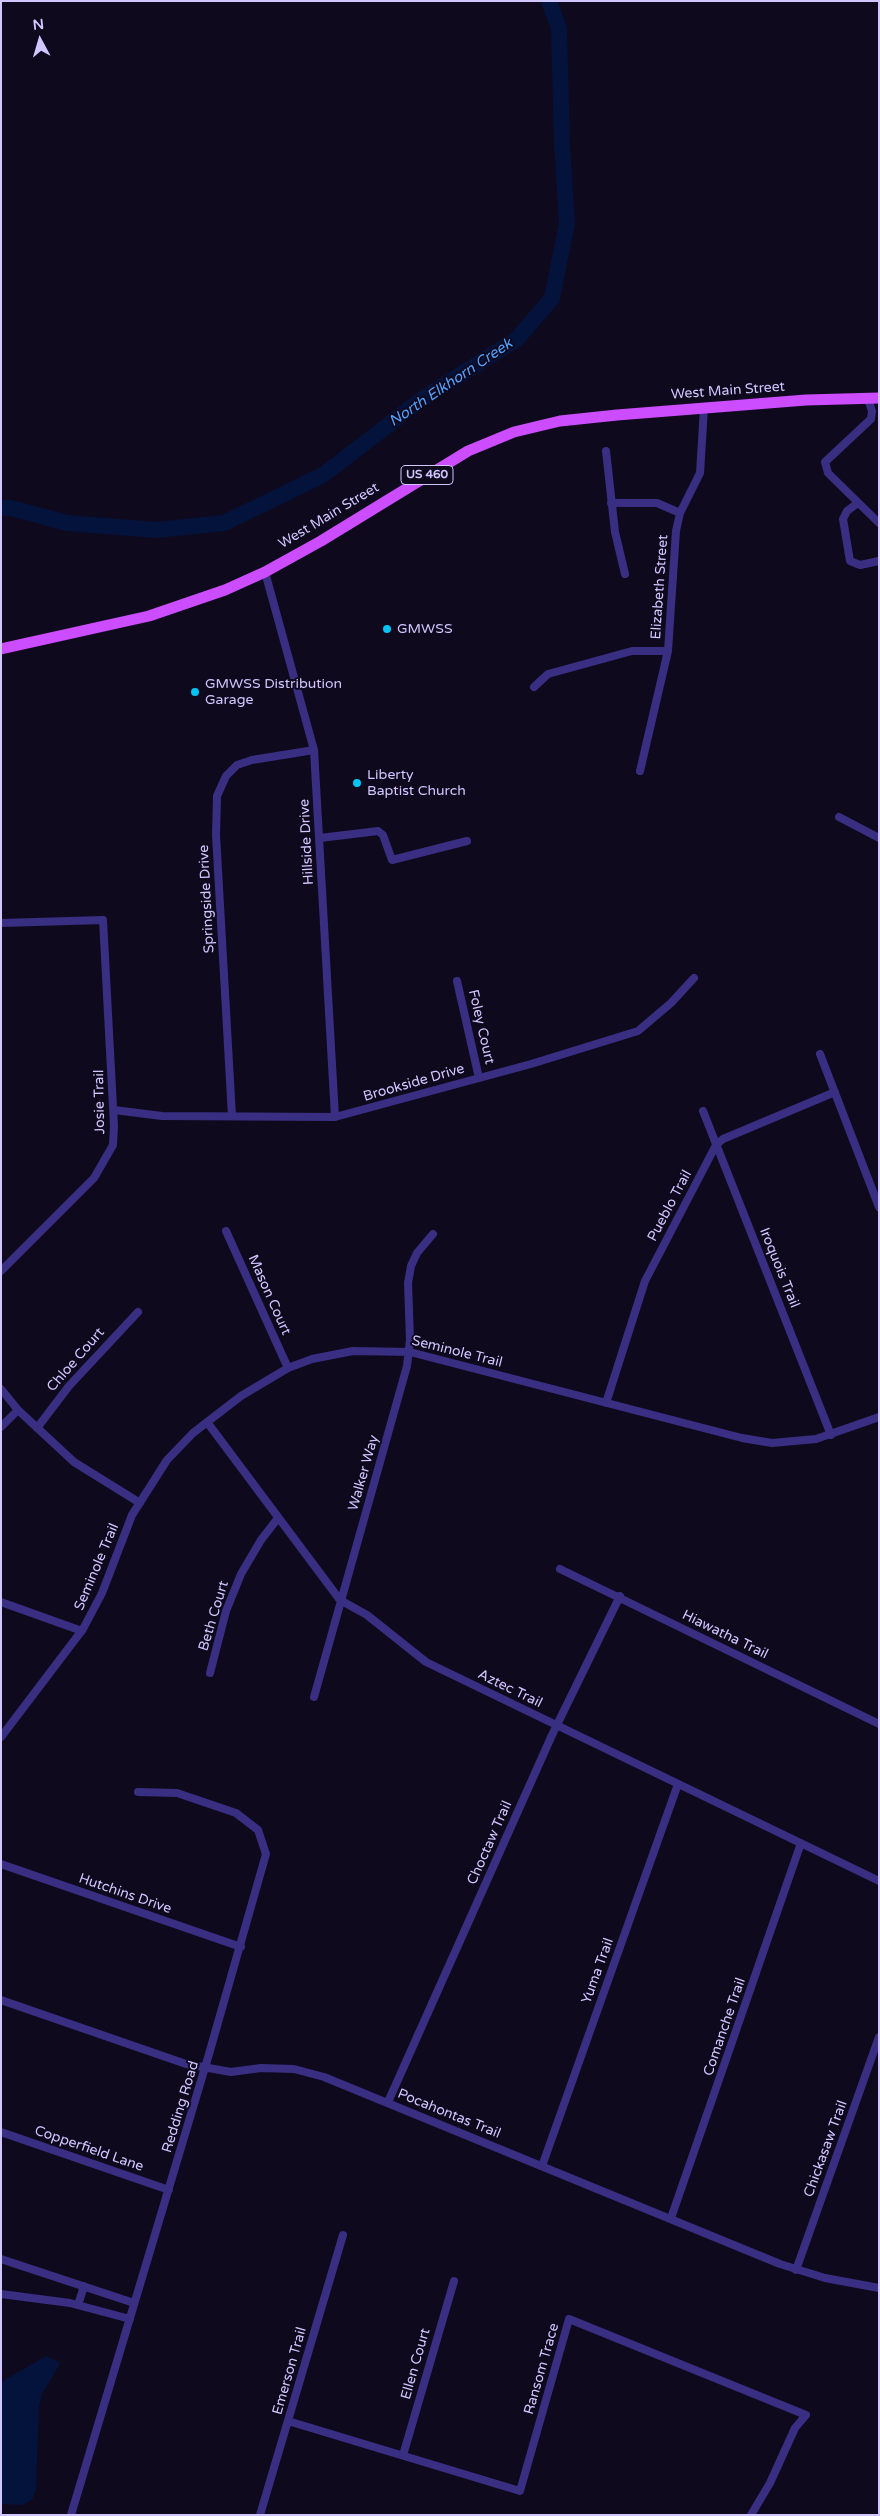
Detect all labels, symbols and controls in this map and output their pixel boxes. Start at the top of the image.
north arrow [15,15,65,65]
text: N [32,16,45,34]
water label: North Elkhorn Creek [386,335,516,431]
street label: West Main Street [670,379,786,403]
road number: US 460 [401,466,453,484]
street label: West Main Street [276,479,382,553]
street label: Elizabeth Street [648,534,672,640]
place label: GMWSS [397,621,453,637]
marker: GMWSS [381,623,393,635]
place label: GMWSS Distribution Garage [205,676,342,709]
marker: GMWSS Distribution Garage [189,686,201,698]
place label: Liberty Baptist Church [367,767,466,800]
marker: Liberty Baptist Church [351,777,363,789]
street label: Hillside Drive [296,799,318,885]
street label: Springside Drive [196,844,218,954]
street label: Foley Court [464,988,498,1066]
street label: Brookside Drive [361,1061,467,1105]
street label: Josie Trail [91,1070,109,1134]
street label: Pueblo Trail [644,1168,696,1244]
street label: Iroquois Trail [755,1225,803,1311]
street label: Mason Court [244,1252,294,1338]
street label: Chloe Court [44,1325,108,1395]
street label: Seminole Trail [410,1333,504,1371]
street label: Walker Way [345,1433,383,1513]
street label: Seminole Trail [71,1521,123,1613]
street label: Beth Court [195,1579,233,1653]
street label: Hiawatha Trail [679,1607,771,1663]
street label: Aztec Trail [475,1666,545,1712]
street label: Choctaw Trail [464,1799,516,1887]
street label: Hutchins Drive [76,1870,174,1918]
street label: Yuma Trail [578,1936,618,2006]
street label: Comanche Trail [700,1976,750,2078]
street label: Redding Road [159,2059,203,2155]
street label: Pocahontas Trail [395,2086,503,2142]
street label: Chickasaw Trail [801,2098,851,2200]
street label: Copperfield Lane [32,2122,146,2176]
street label: Ransom Trace [521,2321,563,2417]
street label: Emerson Trail [269,2325,311,2417]
street label: Ellen Court [398,2326,434,2402]

